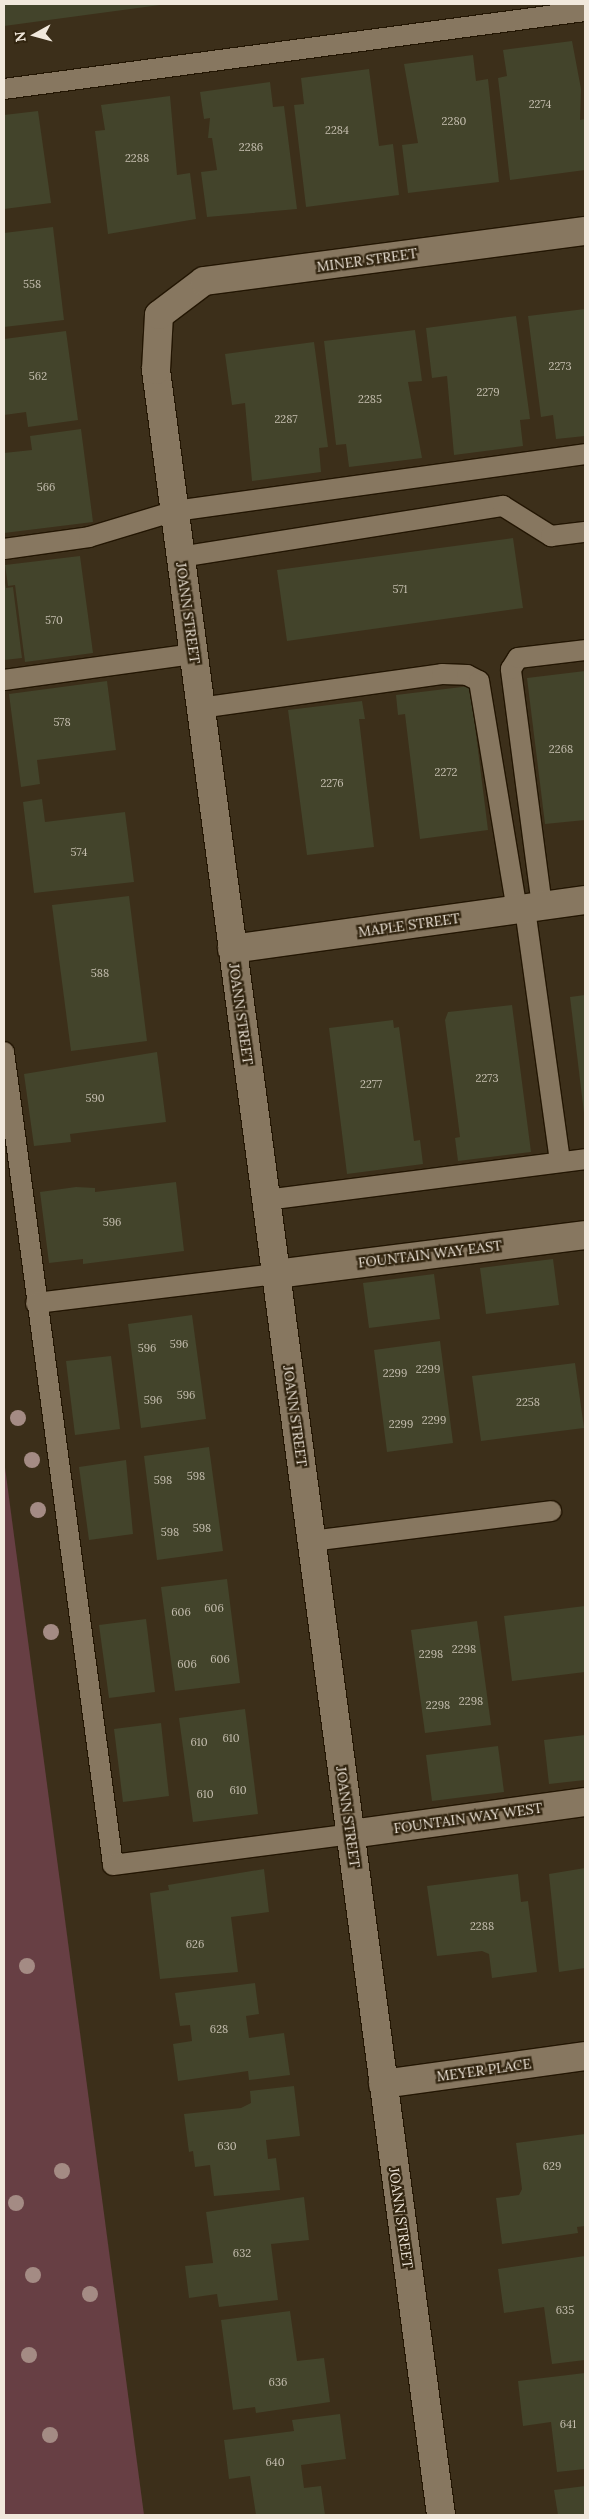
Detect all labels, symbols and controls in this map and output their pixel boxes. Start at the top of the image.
north arrow [10,10,60,60]
text: N [11,30,30,43]
house number: 2274 [529,97,551,111]
house number: 2280 [442,114,466,128]
house number: 2284 [325,123,349,137]
house number: 2286 [239,140,263,154]
house number: 2288 [125,151,149,165]
street label: MINER STREET [316,245,418,275]
house number: 558 [23,277,41,291]
house number: 2273 [548,359,572,373]
house number: 562 [29,369,47,383]
house number: 2279 [476,385,500,399]
house number: 2285 [358,392,382,406]
house number: 2287 [274,412,298,426]
house number: 566 [37,480,55,494]
street label: JOANN STREET [173,561,203,665]
house number: 571 [392,582,408,596]
house number: 570 [45,613,63,627]
house number: 578 [53,715,71,729]
house number: 2268 [549,742,573,756]
house number: 2272 [435,765,457,779]
house number: 2276 [320,776,344,790]
house number: 574 [71,845,87,859]
street label: MAPLE STREET [357,910,461,940]
street label: JOANN STREET [226,962,256,1066]
house number: 588 [91,966,109,980]
house number: 2273 [475,1071,499,1085]
house number: 2277 [360,1077,382,1091]
house number: 590 [85,1091,105,1105]
house number: 596 [103,1215,121,1229]
street label: FOUNTAIN WAY EAST [357,1237,503,1271]
house number: 596 [170,1337,188,1351]
house number: 596 [138,1341,156,1355]
house number: 2299 [416,1362,440,1376]
street label: JOANN STREET [280,1364,310,1468]
house number: 2299 [383,1366,407,1380]
house number: 596 [177,1388,195,1402]
house number: 596 [144,1393,162,1407]
house number: 2258 [516,1395,540,1409]
house number: 2299 [422,1413,446,1427]
house number: 2299 [389,1417,413,1431]
house number: 598 [187,1469,205,1483]
house number: 598 [154,1473,172,1487]
house number: 598 [193,1521,211,1535]
house number: 598 [161,1525,179,1539]
house number: 606 [204,1601,224,1615]
house number: 606 [171,1605,191,1619]
house number: 2298 [452,1642,476,1656]
house number: 2298 [419,1647,443,1661]
house number: 606 [210,1652,230,1666]
house number: 606 [177,1657,197,1671]
house number: 2298 [459,1694,483,1708]
house number: 2298 [426,1698,450,1712]
house number: 610 [222,1731,240,1745]
house number: 610 [190,1735,208,1749]
street label: JOANN STREET [333,1765,363,1869]
house number: 610 [229,1783,247,1797]
house number: 610 [196,1787,214,1801]
street label: FOUNTAIN WAY WEST [393,1799,543,1837]
house number: 2288 [470,1919,494,1933]
house number: 626 [186,1937,204,1951]
house number: 628 [210,2022,228,2036]
street label: MEYER PLACE [436,2055,532,2085]
house number: 630 [217,2139,237,2153]
house number: 629 [543,2159,561,2173]
street label: JOANN STREET [386,2166,416,2270]
house number: 632 [233,2246,251,2260]
house number: 635 [556,2303,574,2317]
house number: 636 [269,2375,287,2389]
house number: 641 [560,2417,576,2431]
house number: 640 [265,2455,285,2469]

